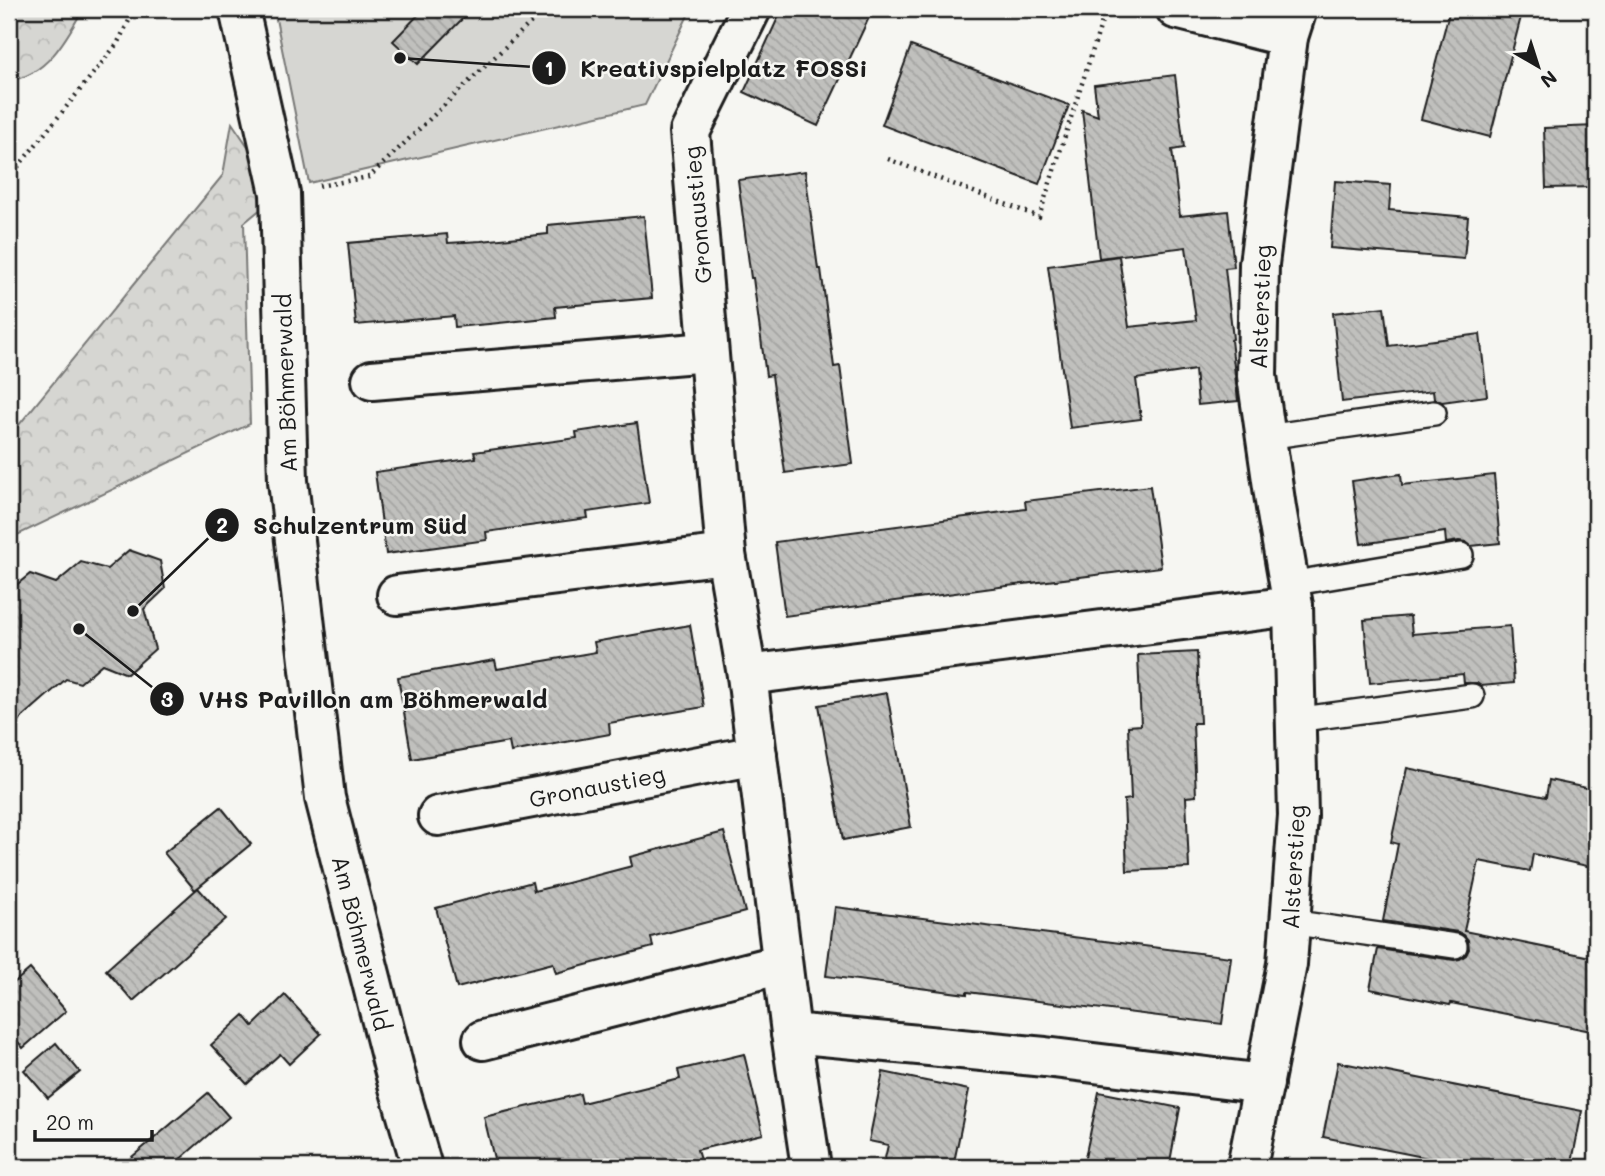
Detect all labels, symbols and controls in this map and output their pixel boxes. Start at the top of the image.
north arrow [1504,32,1574,102]
callout: Kreativspielplatz FOSSi [531,46,882,91]
text: Kreativspielplatz FOSSi [580,52,868,83]
text: 1 [544,54,554,81]
text: N [1536,65,1562,94]
street label: Gronaustieg [676,145,718,285]
street label: Alsterstieg [1243,244,1277,370]
street label: Am Böhmerwald [267,293,303,473]
callout: Schulzentrum Süd [205,503,481,548]
text: Schulzentrum Süd [253,509,467,540]
text: 2 [216,511,228,538]
callout: VHS Pavillon am Böhmerwald [149,677,561,722]
text: VHS Pavillon am Böhmerwald [199,683,547,714]
text: 3 [161,685,173,712]
street label: Gronaustieg [527,758,667,814]
street label: Alsterstieg [1275,804,1311,930]
street label: Am Böhmerwald [326,852,398,1034]
scale bar [35,1099,152,1143]
text: 20 m [46,1108,94,1135]

